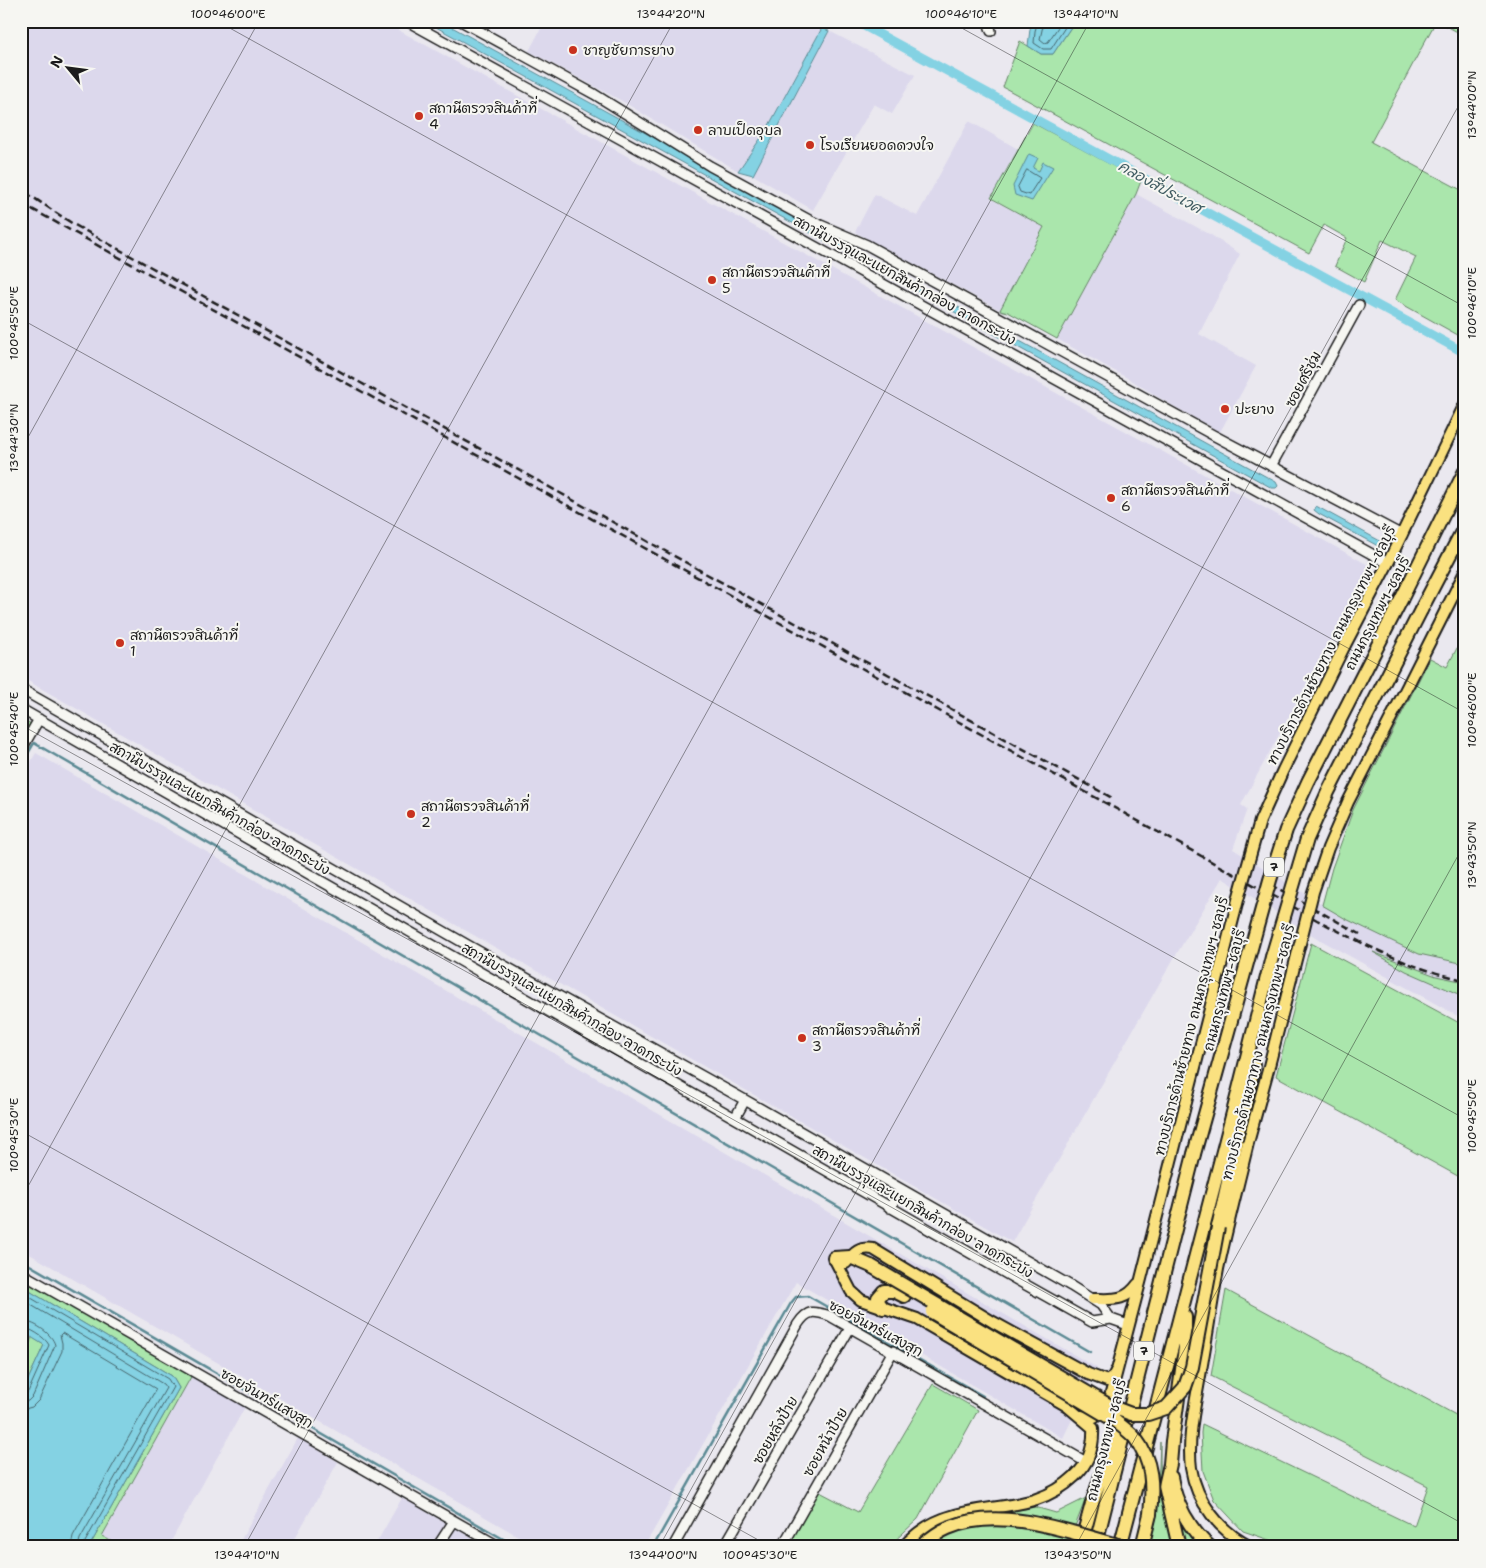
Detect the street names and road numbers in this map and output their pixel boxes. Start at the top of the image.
street label: สถานีบรรจุและแยกสินค้ากล่อง ลาดกระบัง [790,211,1019,350]
street label: ซอยศรีชุ่ม [1281,348,1326,411]
street label: ทางบริการด้านซ้ายทาง ถนนกรุงเทพฯ-ชลบุรี [1263,522,1401,768]
street label: ถนนกรุงเทพฯ-ชลบุรี [1340,553,1415,673]
street label: สถานีบรรจุและแยกสินค้ากล่อง ลาดกระบัง [106,737,333,880]
road number: 7 [1264,858,1284,876]
street label: ทางบริการด้านซ้ายทาง ถนนกรุงเทพฯ-ชลบุรี [1150,894,1233,1158]
street label: ทางบริการด้านขวาทาง ถนนกรุงเทพฯ-ชลบุรี [1217,922,1300,1182]
street label: ถนนกรุงเทพฯ-ชลบุรี [1199,927,1250,1053]
street label: สถานีบรรจุและแยกสินค้ากล่อง ลาดกระบัง [458,938,685,1081]
street label: สถานีบรรจุและแยกสินค้ากล่อง ลาดกระบัง [809,1140,1036,1283]
street label: ซอยจันทร์แสงสุก [825,1296,926,1361]
road number: 7 [1134,1342,1154,1360]
street label: ซอยจันทร์แสงสุก [217,1364,317,1433]
street label: ถนนกรุงเทพฯ-ชลบุรี [1082,1377,1131,1503]
street label: ซอยหลังป้าย [748,1393,802,1467]
street label: ซอยหน้าป้าย [799,1404,851,1480]

